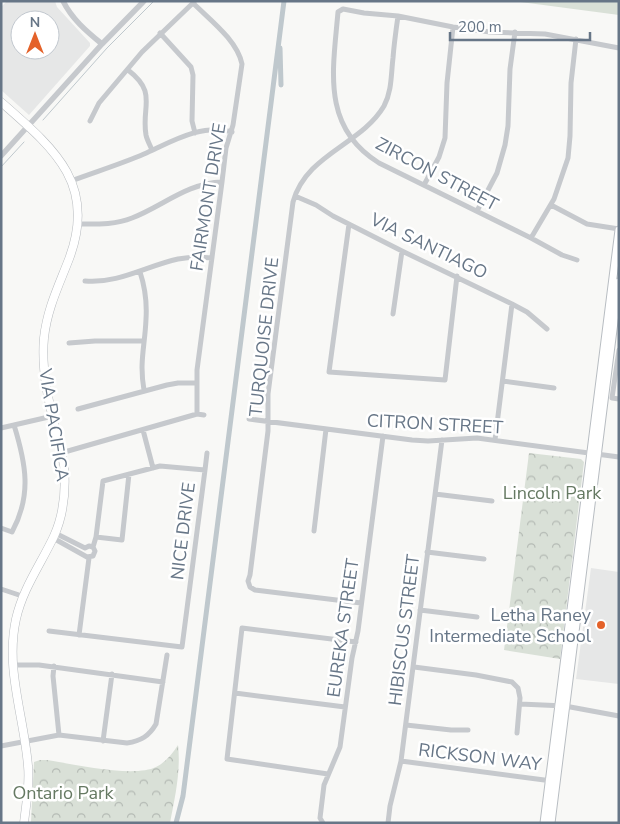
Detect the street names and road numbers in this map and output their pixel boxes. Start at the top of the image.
street label: FAIRMONT DRIVE [184,121,232,273]
street label: ZIRCON STREET [371,131,503,217]
street label: VIA SANTIAGO [366,207,492,285]
street label: TURQUOISE DRIVE [244,256,284,418]
street label: VIA PACIFICA [33,366,75,483]
street label: CITRON STREET [366,408,504,440]
street label: NICE DRIVE [165,481,201,581]
street label: HIBISCUS STREET [383,553,425,707]
street label: EUREKA STREET [321,557,365,699]
street label: RICKSON WAY [417,738,543,776]

